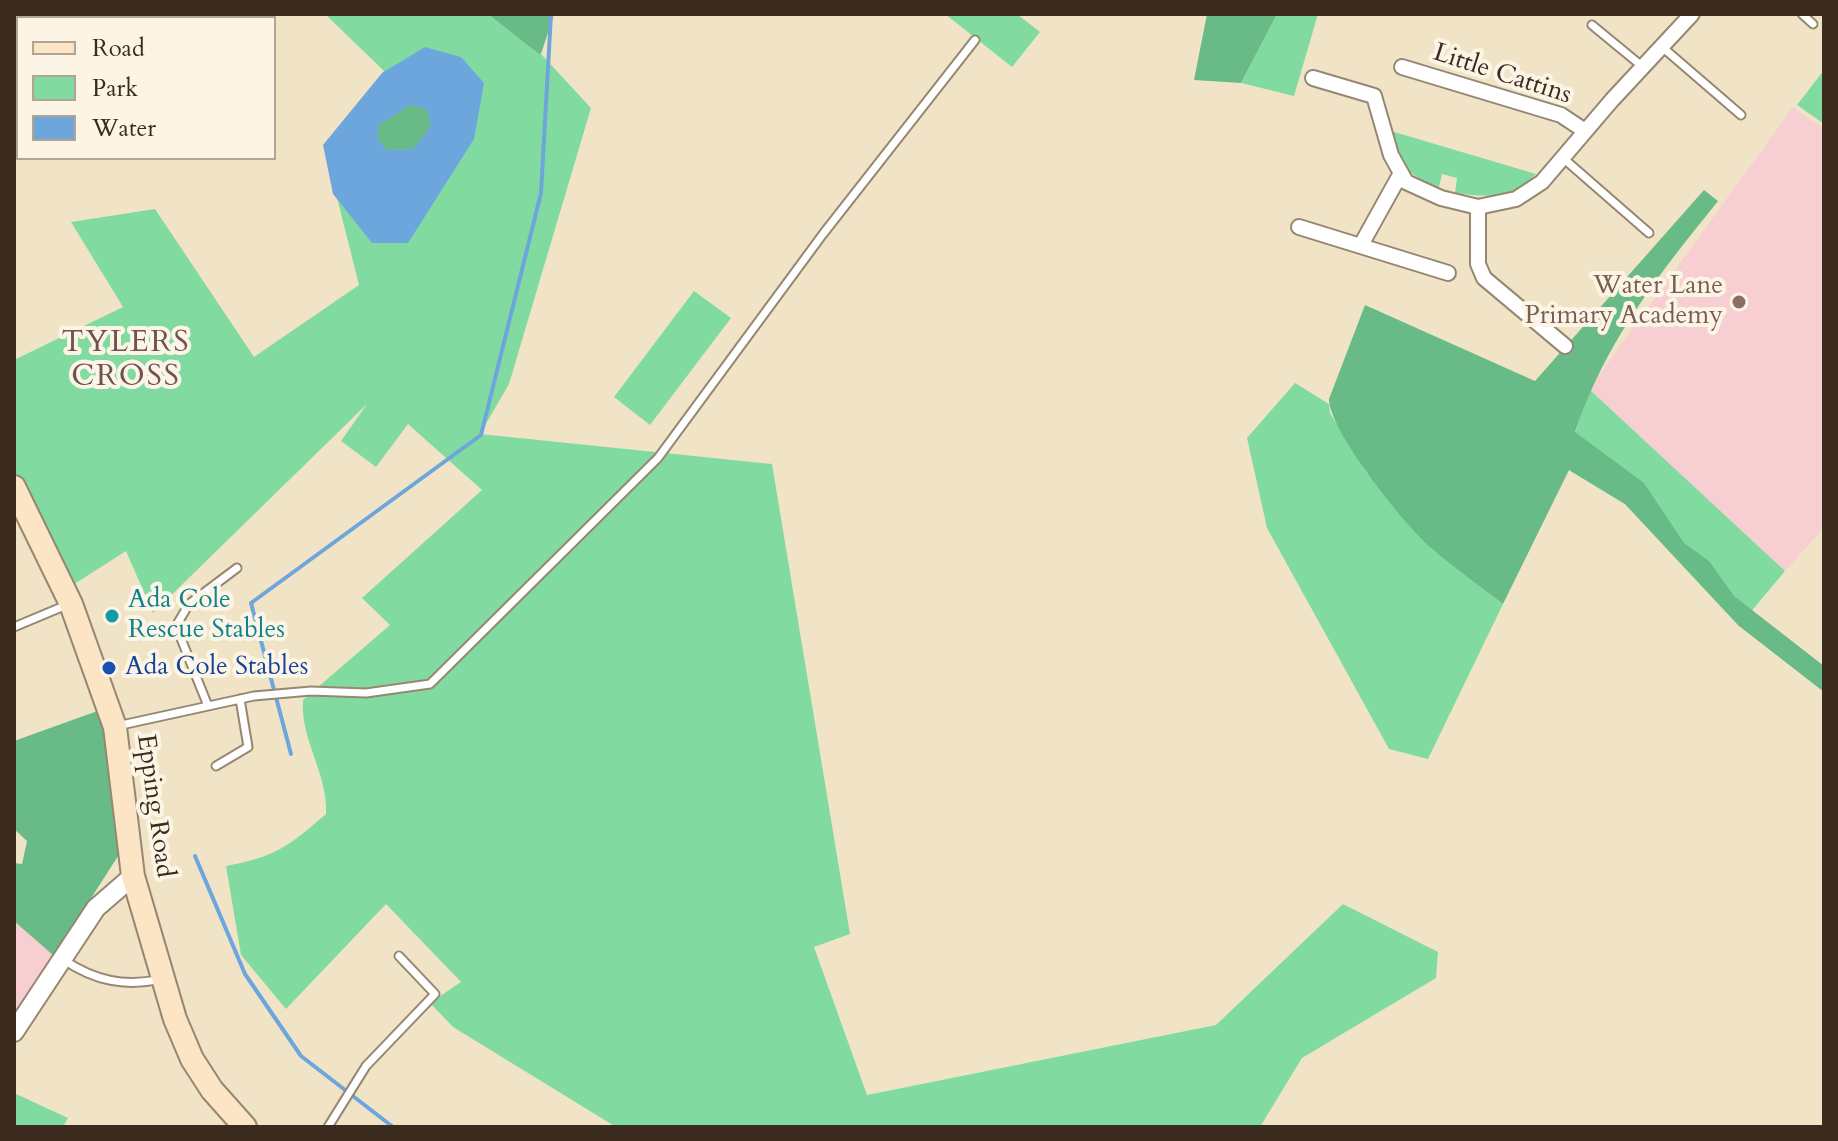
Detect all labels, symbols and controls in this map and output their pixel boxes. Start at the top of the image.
legend [16,16,276,160]
text: Road [92,32,145,65]
street label: Little Cattins [1429,38,1575,112]
text: Park [92,72,138,105]
text: Water [92,112,156,145]
place label: Water Lane Primary Academy [1524,271,1723,332]
marker: Water Lane Primary Academy [1730,293,1748,311]
district label: TYLERS CROSS [62,326,190,396]
place label: Ada Cole Rescue Stables [128,585,285,646]
marker: Ada Cole Rescue Stables [103,607,121,625]
place label: Ada Cole Stables [125,652,308,684]
marker: Ada Cole Stables [100,659,118,677]
street label: Epping Road [128,732,180,880]

